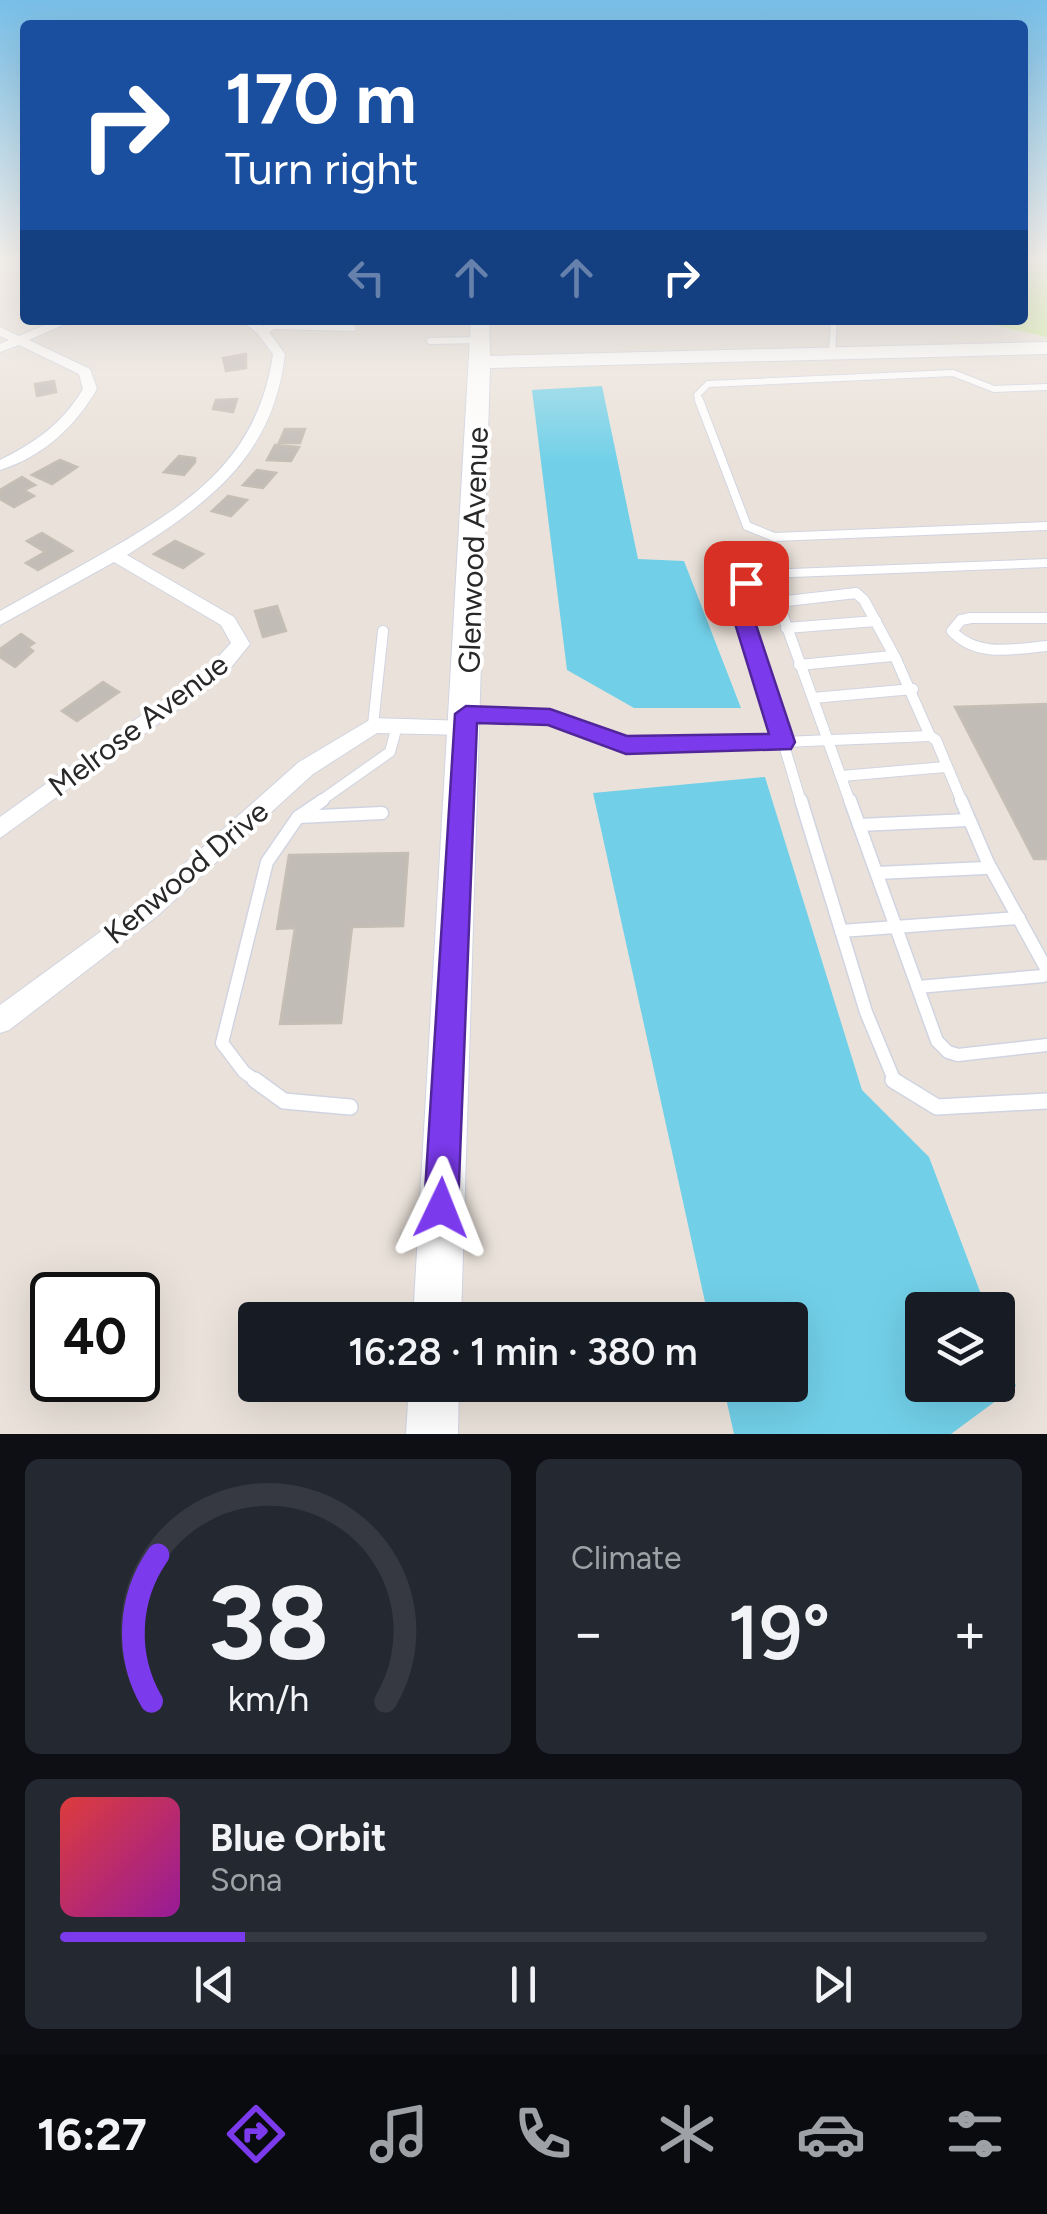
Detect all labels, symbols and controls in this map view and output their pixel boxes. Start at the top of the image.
text: 170 m [225,56,417,141]
icon: right [60,60,190,190]
text: Turn right [225,141,418,195]
icon: left [339,250,394,305]
icon: ahead [444,250,499,305]
icon: ahead [549,250,604,305]
icon: right [654,250,709,305]
street label: Glenwood Avenue [450,426,496,674]
pin [704,541,789,626]
icon: arrive [719,556,774,611]
street label: Melrose Avenue [41,645,235,805]
street label: Kenwood Drive [96,792,276,952]
position arrow [389,1156,493,1260]
speed limit sign: 40 [30,1272,160,1402]
map controls [905,1292,1015,1402]
button: layers [905,1292,1015,1402]
text: 16:28 · 1 min · 380 m [348,1329,698,1375]
text: Climate [571,1539,682,1577]
text: 38 [207,1560,329,1685]
text: 19° [728,1588,830,1678]
text: − [571,1600,605,1666]
text: + [953,1600,987,1666]
text: km/h [227,1677,309,1720]
text: Blue Orbit [210,1815,386,1861]
text: Sona [210,1861,282,1899]
icon: previous [187,1957,242,2012]
icon: pause [496,1957,551,2012]
icon: next [805,1957,860,2012]
icon: directions [221,2099,291,2169]
icon: music [364,2099,434,2169]
icon: phone [508,2099,578,2169]
icon: climate [652,2099,722,2169]
icon: car [796,2099,866,2169]
icon: filters [940,2099,1010,2169]
text: 16:27 [37,2107,147,2161]

